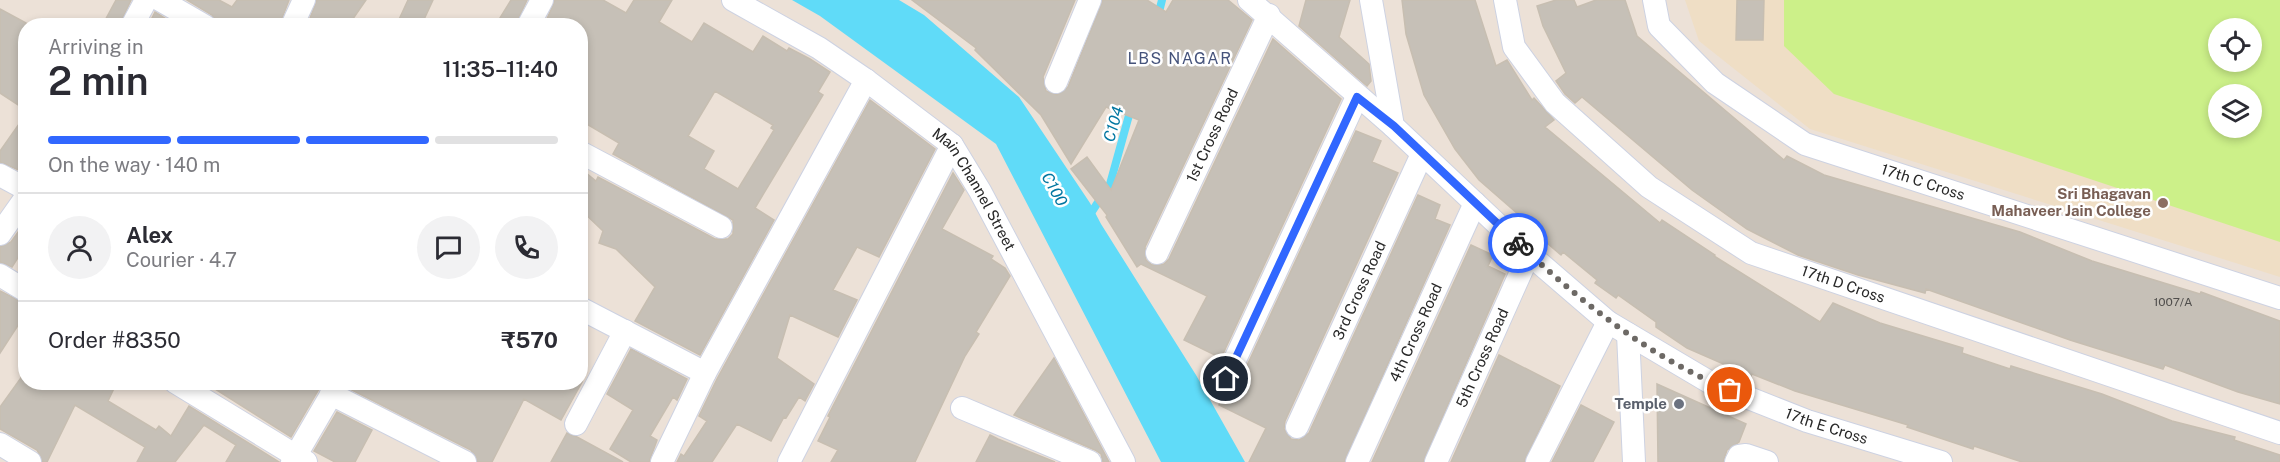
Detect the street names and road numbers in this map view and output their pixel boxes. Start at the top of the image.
street label: 1st Cross Road [1183,85,1241,185]
street label: Main Channel Street [929,124,1019,254]
street label: 17th C Cross [1879,160,1967,203]
street label: 3rd Cross Road [1329,238,1389,342]
street label: 17th D Cross [1799,262,1887,306]
street label: 4th Cross Road [1386,281,1445,385]
street label: 5th Cross Road [1453,306,1512,410]
street label: 17th E Cross [1783,404,1870,447]

